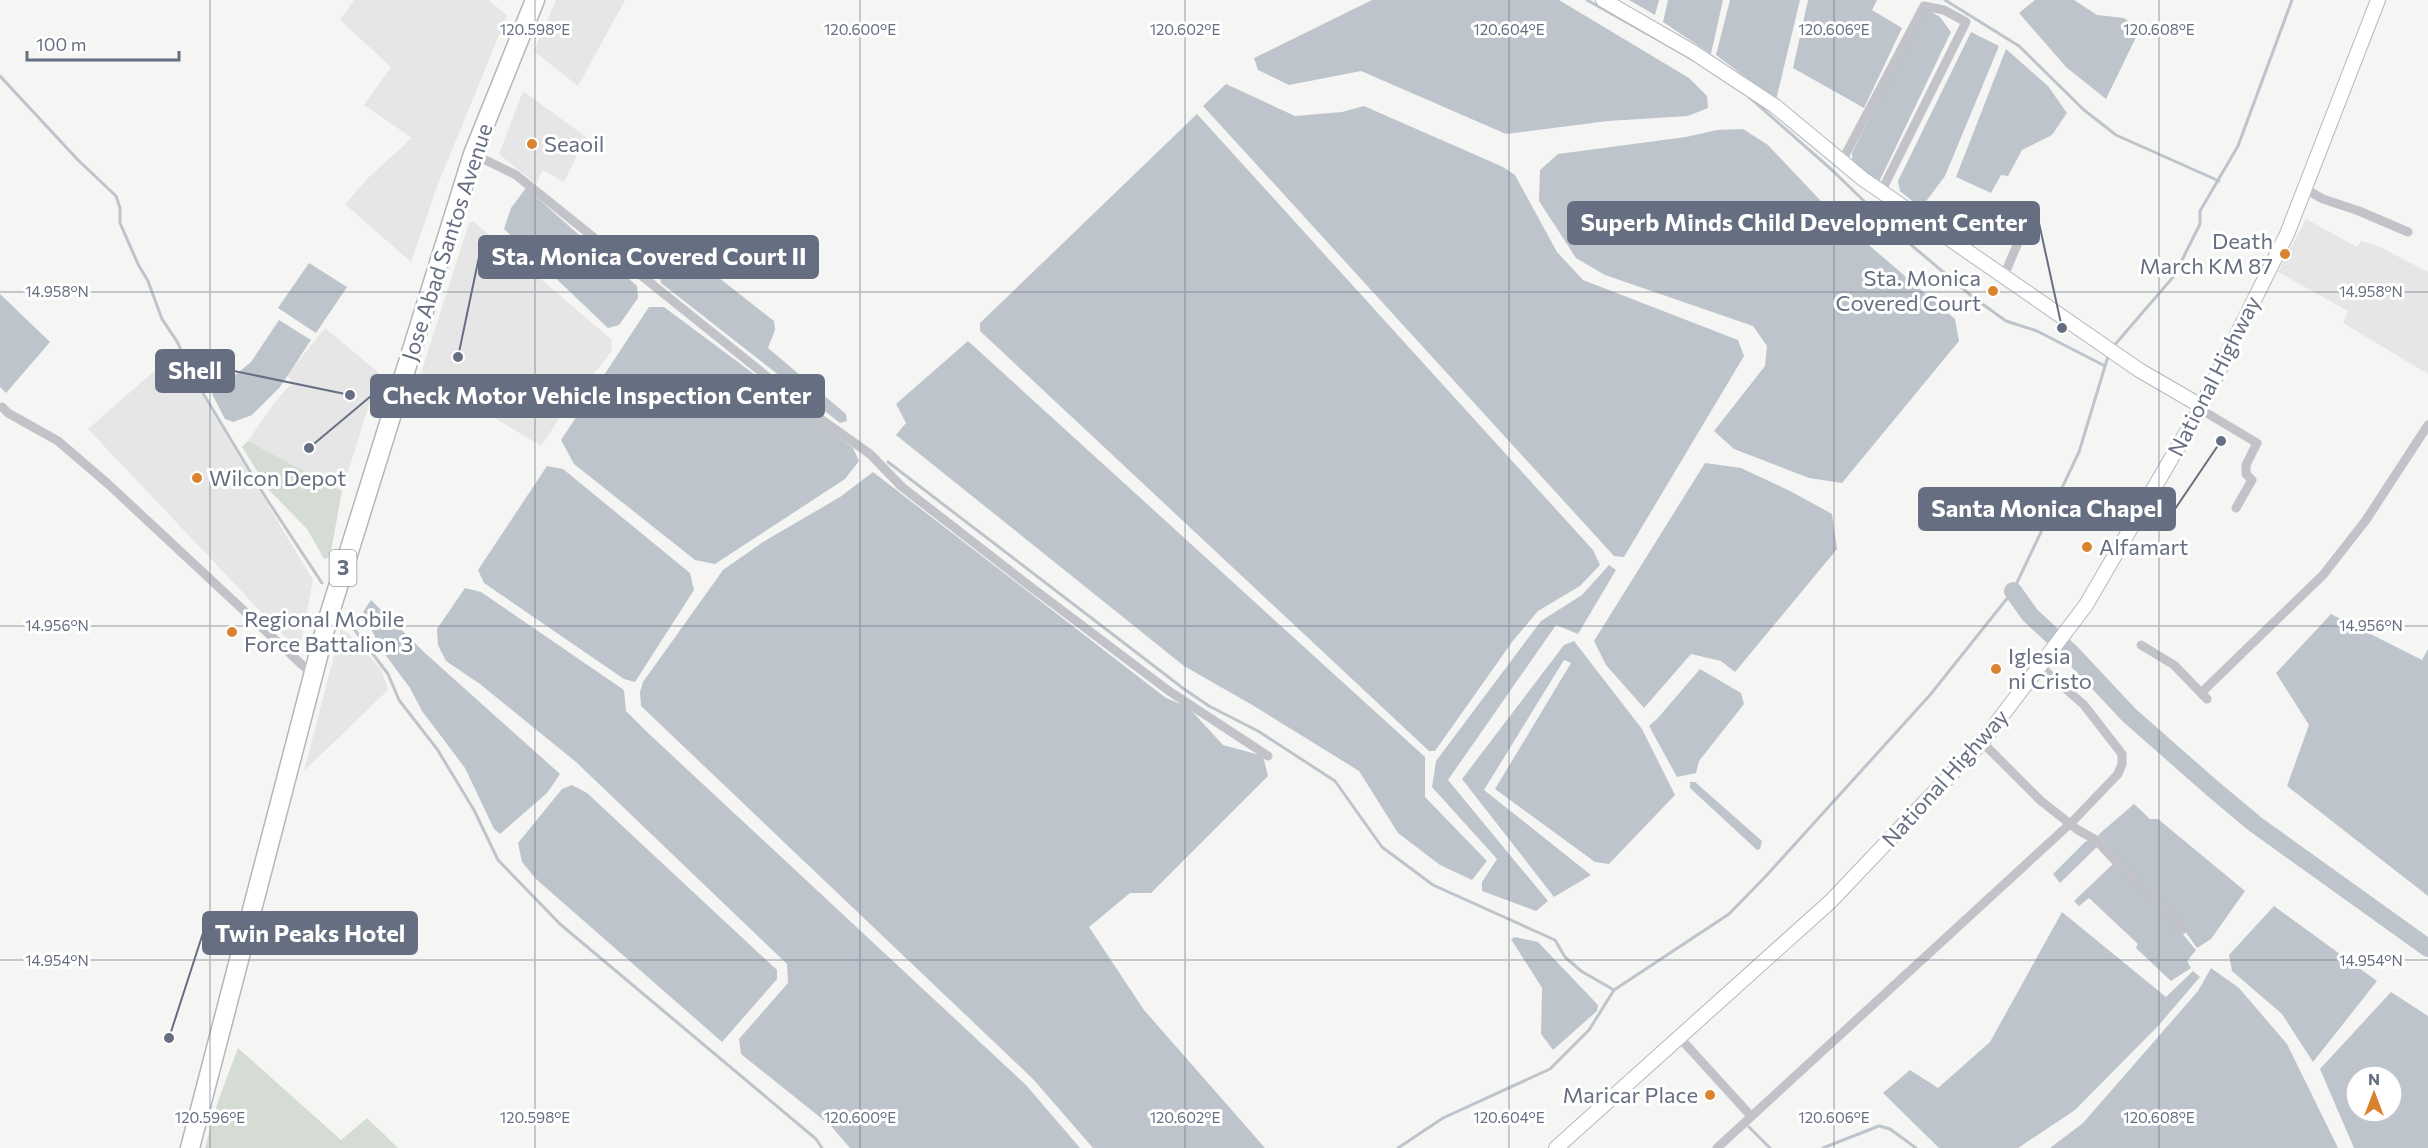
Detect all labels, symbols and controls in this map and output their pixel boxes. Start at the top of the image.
text: 120.598°E [500,20,570,38]
text: 120.600°E [824,20,896,38]
text: 120.602°E [1150,20,1220,38]
text: 120.604°E [1473,20,1545,38]
text: 120.606°E [1798,20,1870,38]
text: 120.608°E [2123,20,2195,38]
scale bar [27,24,178,62]
text: 100 m [36,33,86,55]
street label: Jose Abad Santos Avenue [395,120,498,364]
place label: Seaoil [544,130,604,157]
marker: Seaoil [525,137,539,151]
callout: Superb Minds Child Development Center [1568,202,2039,244]
text: Superb Minds Child Development Center [1580,207,2028,236]
place label: Death March KM 87 [2140,227,2273,279]
callout: Sta. Monica Covered Court II [479,236,818,278]
text: Sta. Monica Covered Court II [491,241,807,270]
marker: Death March KM 87 [2278,247,2292,261]
place label: Sta. Monica Covered Court [1835,264,1981,316]
text: 14.958°N [25,282,89,300]
text: 14.958°N [2339,282,2403,300]
marker: Sta. Monica Covered Court [1986,284,2000,298]
street label: National Highway [2162,291,2266,460]
callout: Shell [156,350,234,392]
text: Shell [168,355,222,384]
callout: Check Motor Vehicle Inspection Center [371,375,824,417]
text: Check Motor Vehicle Inspection Center [382,380,812,409]
place label: Wilcon Depot [209,464,346,491]
marker: Wilcon Depot [190,471,204,485]
callout: Santa Monica Chapel [1919,488,2175,530]
text: Santa Monica Chapel [1931,493,2163,522]
place label: Alfamart [2099,533,2188,560]
marker: Alfamart [2080,540,2094,554]
road number: 3 [330,550,356,586]
place label: Regional Mobile Force Battalion 3 [244,605,413,657]
text: 14.956°N [25,616,89,634]
text: 14.956°N [2339,616,2403,634]
marker: Regional Mobile Force Battalion 3 [225,625,239,639]
place label: Iglesia ni Cristo [2008,642,2092,694]
marker: Iglesia ni Cristo [1989,662,2003,676]
street label: National Highway [1876,703,2014,852]
callout: Twin Peaks Hotel [203,912,417,954]
text: Twin Peaks Hotel [215,918,405,947]
text: 14.954°N [25,951,89,969]
text: 14.954°N [2339,951,2403,969]
north arrow [2344,1064,2404,1124]
text: N [2368,1069,2380,1088]
place label: Maricar Place [1562,1081,1698,1108]
marker: Maricar Place [1703,1088,1717,1102]
text: 120.596°E [175,1108,245,1126]
text: 120.598°E [500,1108,570,1126]
text: 120.600°E [824,1108,896,1126]
text: 120.602°E [1150,1108,1220,1126]
text: 120.604°E [1473,1108,1545,1126]
text: 120.606°E [1798,1108,1870,1126]
text: 120.608°E [2123,1108,2195,1126]

